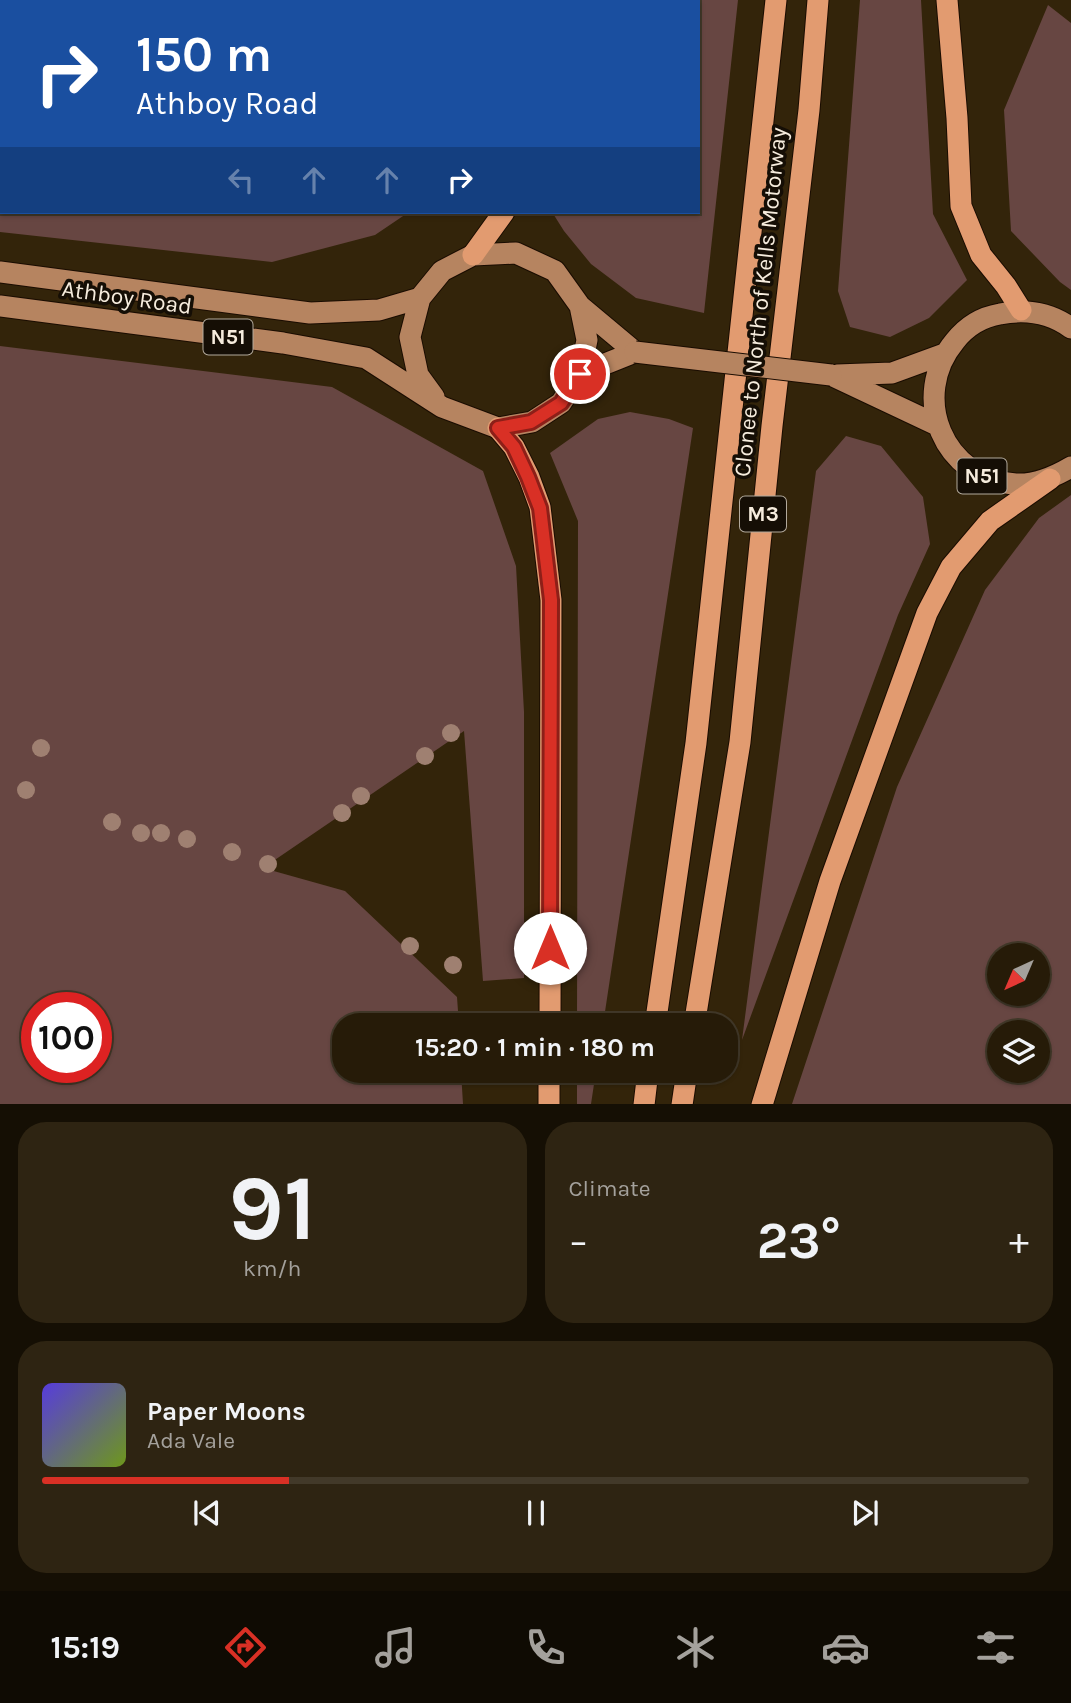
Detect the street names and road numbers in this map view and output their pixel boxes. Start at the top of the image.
street label: Clonee to North of Kells Motorway [729,126,792,478]
street label: Athboy Road [60,275,194,320]
road number: N51 [204,320,252,354]
road number: N51 [958,458,1006,494]
road number: M3 [740,496,786,532]

